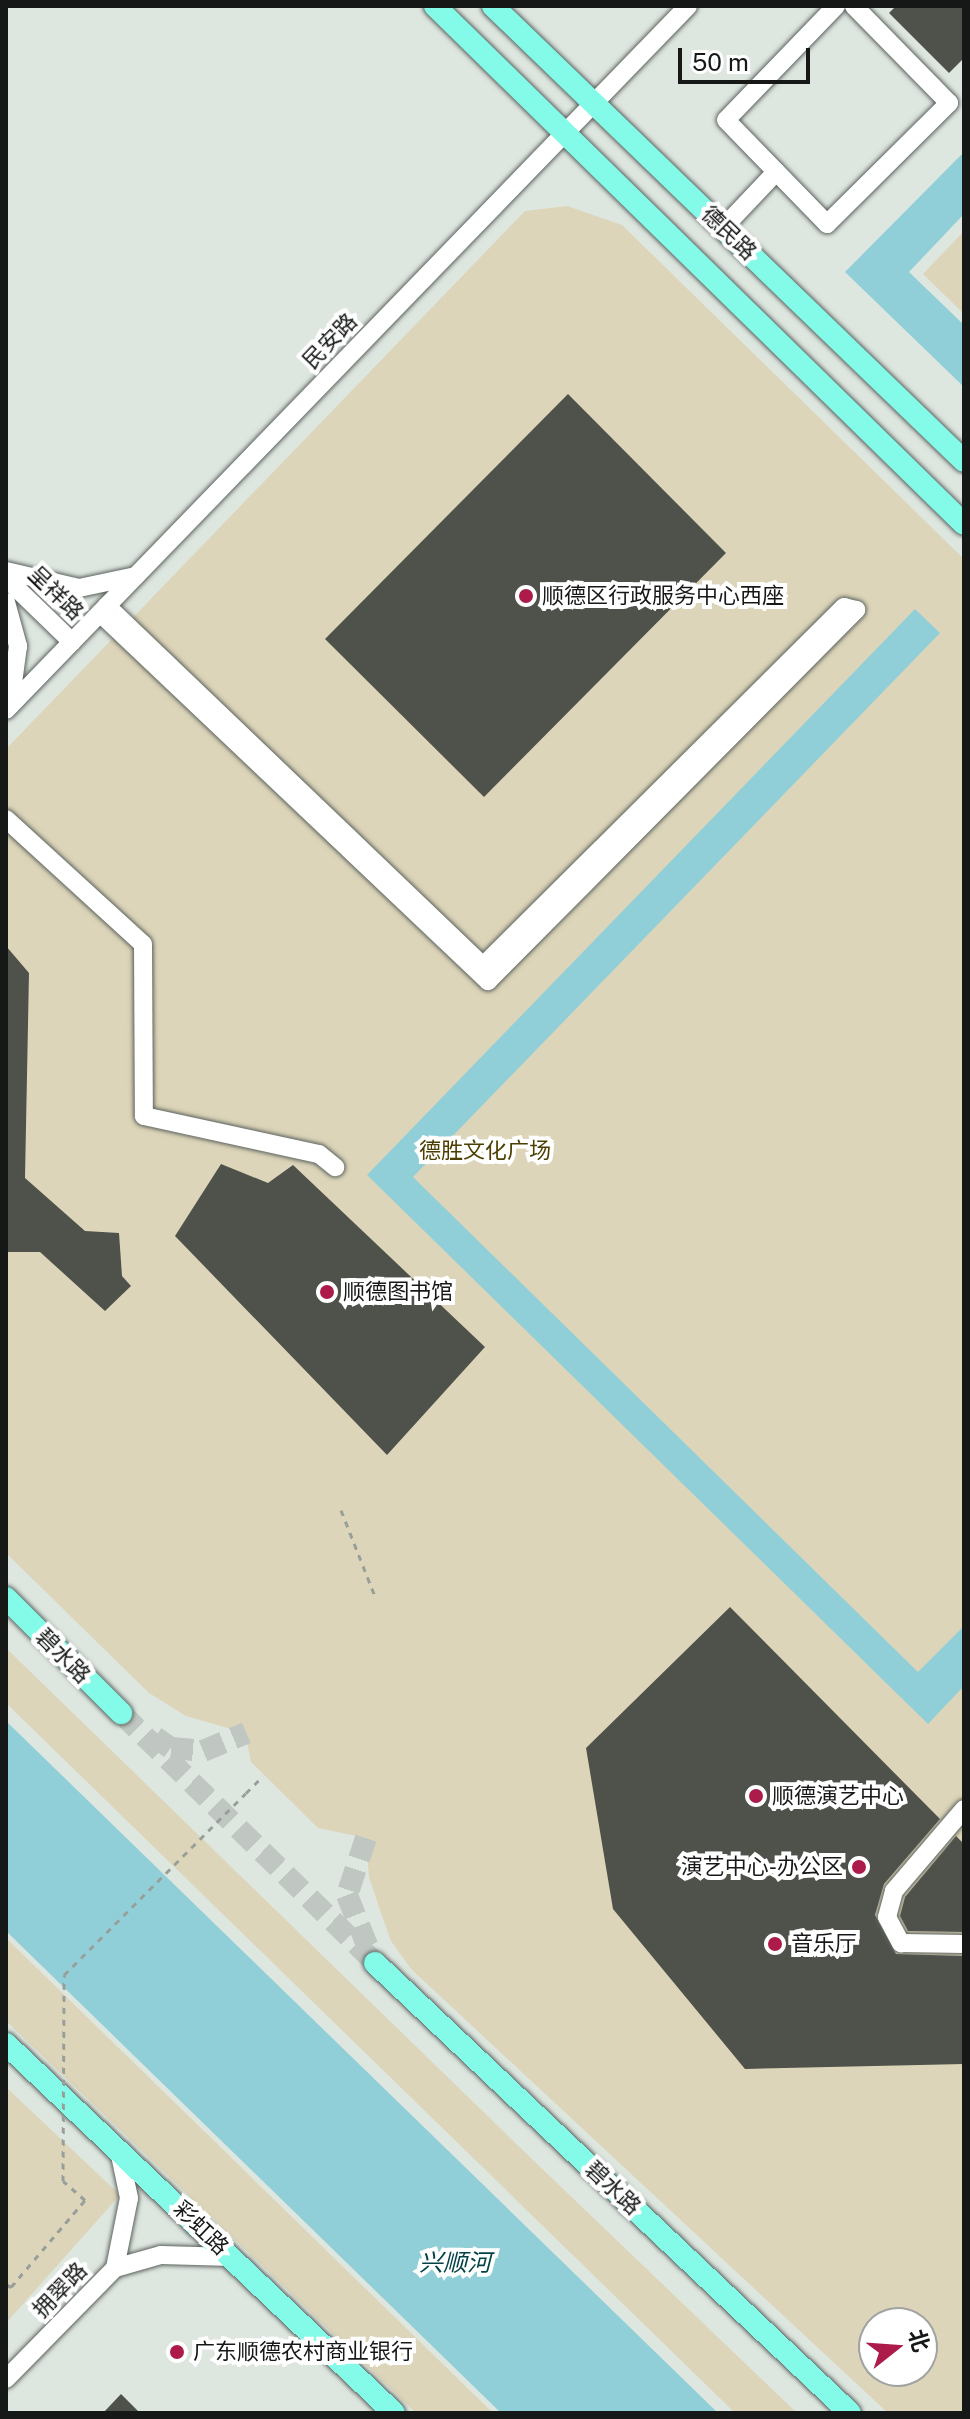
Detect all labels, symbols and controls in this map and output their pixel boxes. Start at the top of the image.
scale bar [682,32,814,82]
text: 50 m [692,48,749,76]
street label: 德民路 [696,201,762,265]
street label: 民安路 [298,308,362,374]
street label: 呈祥路 [23,561,89,625]
place label: 顺德区行政服务中心西座 [542,583,784,609]
marker: 顺德区行政服务中心西座 [517,587,535,605]
park label: 德胜文化广场 [419,1138,551,1164]
place label: 顺德图书馆 [343,1279,453,1305]
marker: 顺德图书馆 [318,1283,336,1301]
street label: 碧水路 [30,1623,96,1689]
place label: 顺德演艺中心 [772,1783,904,1809]
marker: 顺德演艺中心 [747,1787,765,1805]
place label: 演艺中心-办公区 [681,1854,843,1880]
marker: 演艺中心-办公区 [850,1858,868,1876]
place label: 音乐厅 [791,1931,857,1957]
marker: 音乐厅 [766,1935,784,1953]
street label: 碧水路 [580,2156,646,2220]
street label: 彩虹路 [168,2196,234,2260]
water label: 兴顺河 [419,2249,491,2277]
street label: 拥翠路 [28,2257,92,2323]
north arrow [858,2307,938,2387]
text: 北 [903,2326,935,2355]
place label: 广东顺德农村商业银行 [193,2339,413,2365]
marker: 广东顺德农村商业银行 [168,2343,186,2361]

